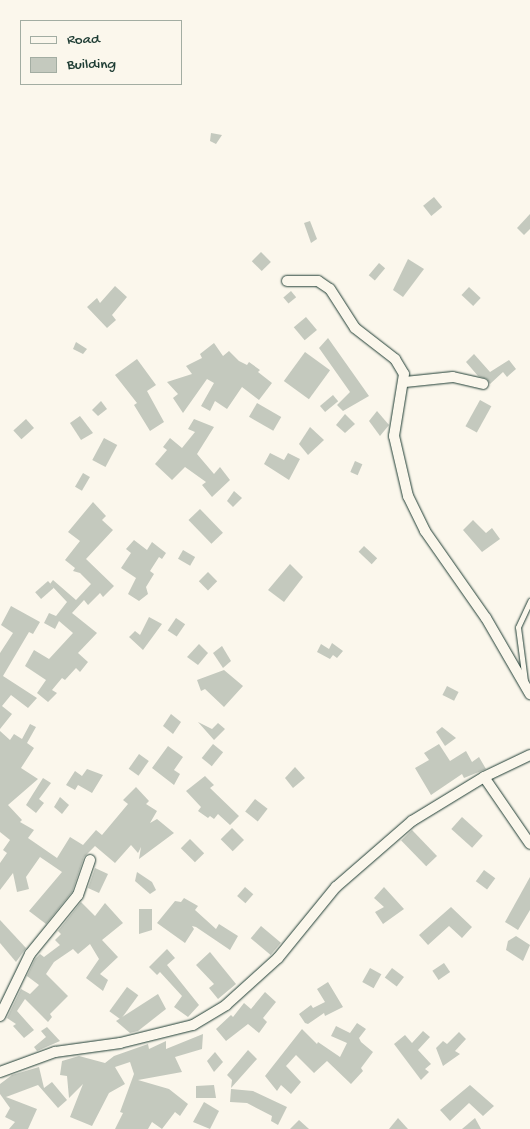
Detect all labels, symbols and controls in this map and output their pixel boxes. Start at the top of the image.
legend [20,20,182,85]
text: Road [67,31,100,49]
text: Building [67,56,116,74]

